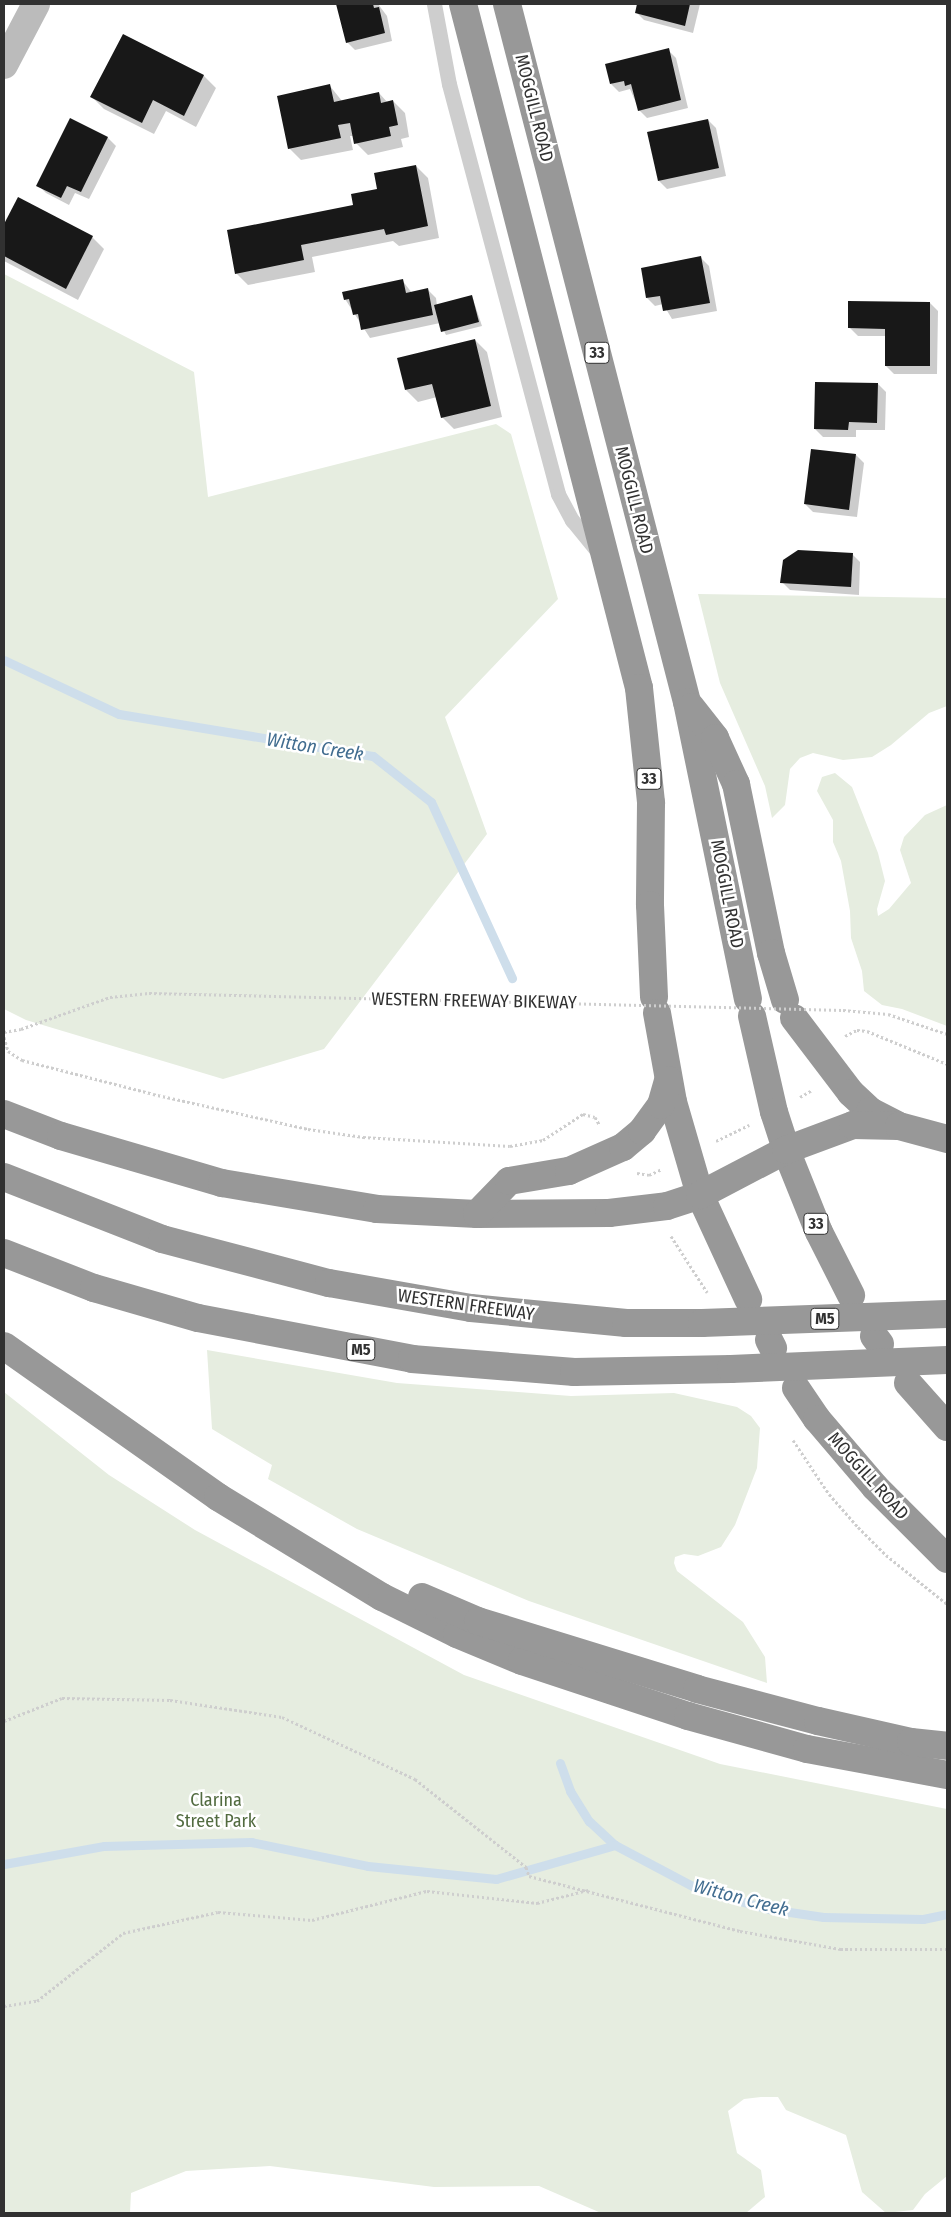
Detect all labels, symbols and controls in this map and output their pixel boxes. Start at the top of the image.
street label: MOGGILL ROAD [510,52,558,164]
road number: 33 [583,339,611,366]
street label: MOGGILL ROAD [610,444,658,556]
water label: Witton Creek [265,728,365,766]
road number: 33 [635,766,663,792]
street label: MOGGILL ROAD [706,838,748,950]
street label: WESTERN FREEWAY BIKEWAY [371,988,577,1014]
road number: 33 [802,1210,830,1238]
street label: WESTERN FREEWAY [396,1285,536,1325]
road number: M5 [810,1306,840,1332]
road number: M5 [346,1336,376,1364]
street label: MOGGILL ROAD [823,1428,913,1524]
park label: Clarina Street Park [176,1790,256,1832]
water label: Witton Creek [691,1874,791,1922]

